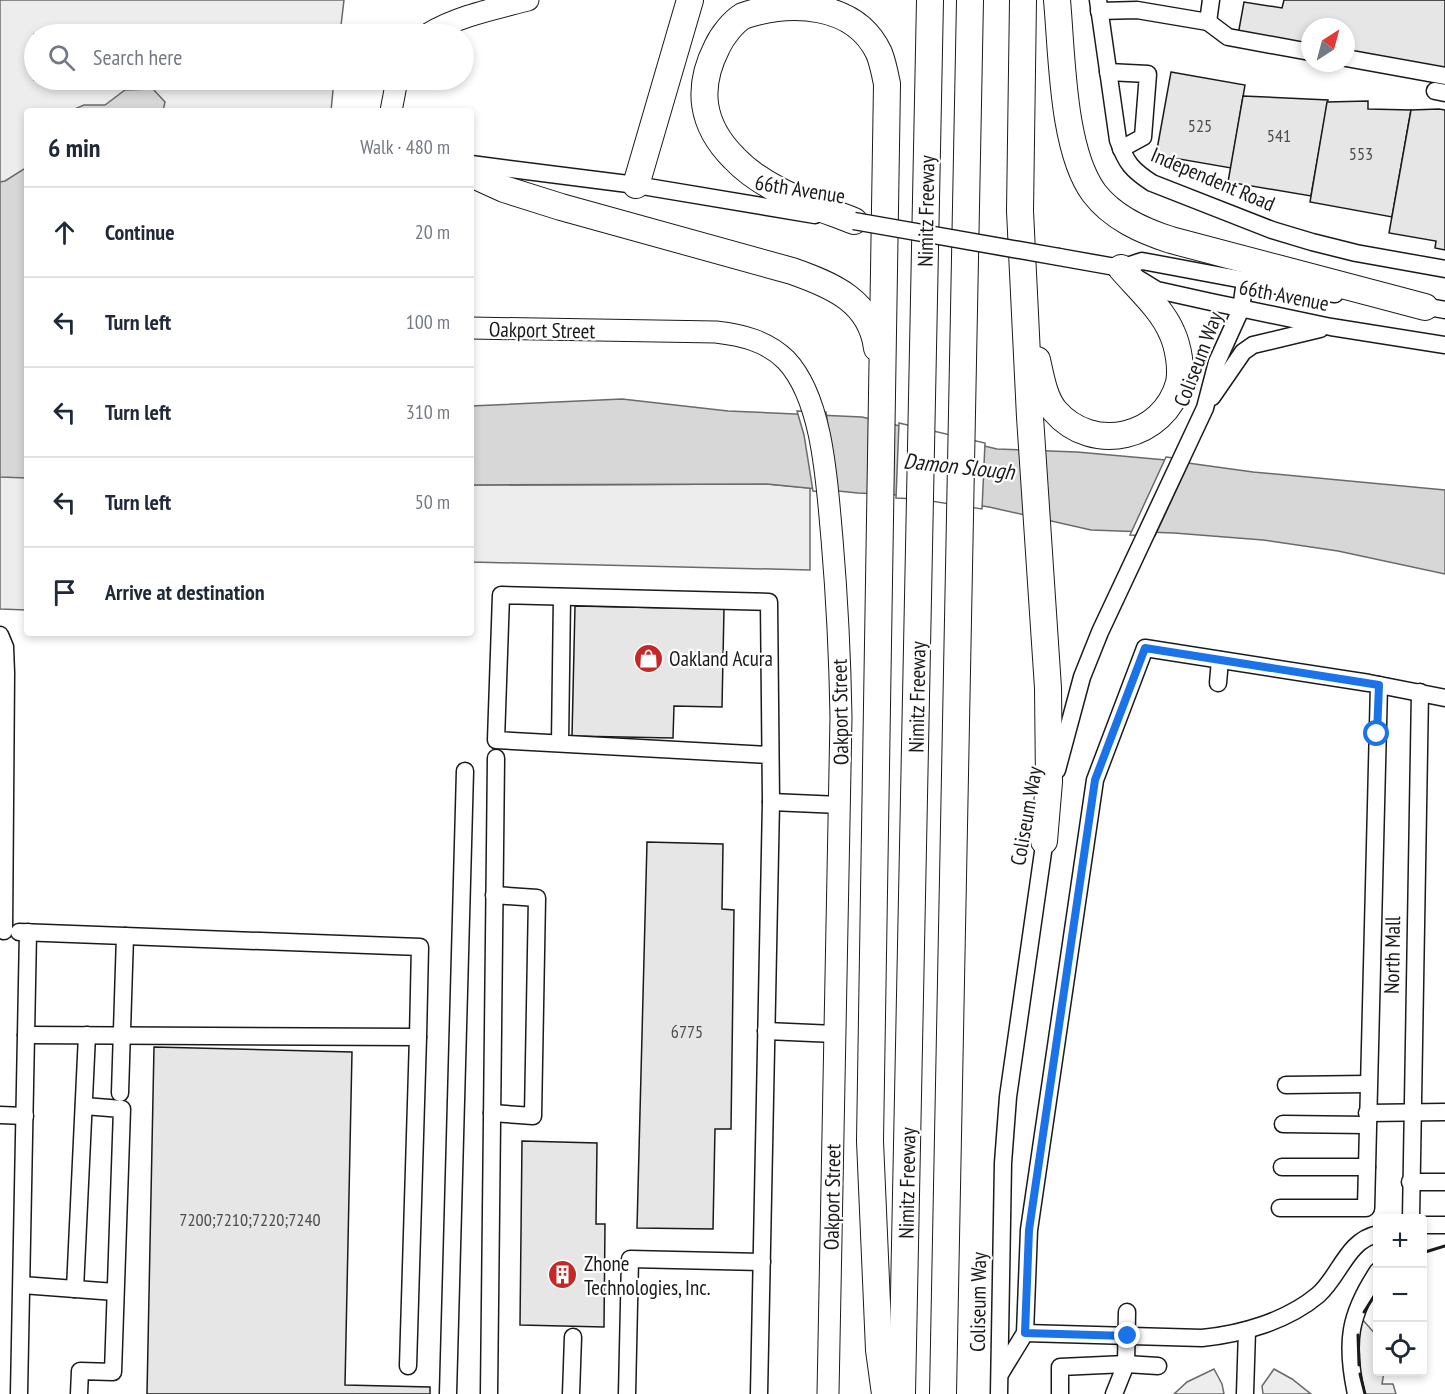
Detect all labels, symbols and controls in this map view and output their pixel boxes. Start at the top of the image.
north arrow [1301,18,1355,72]
search box [24,24,474,90]
icon: search [45,41,78,74]
text: Search here [93,43,182,71]
house number: 525 [1188,114,1212,137]
house number: 541 [1267,124,1291,147]
text: 6 min [48,131,101,164]
text: Walk · 480 m [360,134,450,160]
street label: Independent Road [1147,141,1279,217]
house number: 553 [1349,142,1373,165]
street label: Nimitz Freeway [912,155,940,267]
street label: 66th Avenue [753,169,847,209]
icon: ahead [48,216,81,249]
text: Continue [105,218,175,246]
text: 20 m [415,219,450,245]
street label: 66th Avenue [1237,273,1331,317]
icon: left [48,306,81,339]
street label: Coliseum Way [1167,307,1229,410]
text: Turn left [105,308,171,336]
text: 100 m [406,309,450,335]
street label: Oakport Street [489,316,596,344]
icon: left [48,396,81,429]
text: Turn left [105,398,171,426]
text: 310 m [406,399,450,425]
water label: Damon Slough [902,446,1017,486]
icon: left [48,486,81,519]
text: Turn left [105,488,171,516]
text: 50 m [415,489,450,515]
icon: arrive [48,576,81,609]
text: Arrive at destination [105,578,265,606]
street label: Nimitz Freeway [903,641,931,753]
shop icon: Oakland Acura [632,642,664,674]
place label: Oakland Acura [669,645,773,672]
street label: Oakport Street [826,658,854,765]
route start [1363,720,1389,746]
street label: Coliseum Way [1004,764,1048,868]
street label: North Mall [1378,916,1406,994]
house number: 6775 [671,1020,703,1043]
street label: Nimitz Freeway [893,1127,921,1239]
street label: Oakport Street [818,1143,846,1250]
house number: 7200;7210;7220;7240 [179,1208,321,1231]
map controls [1373,1214,1427,1376]
button: + [1373,1214,1427,1268]
place label: Zhone Technologies, Inc. [584,1250,710,1301]
street label: Coliseum Way [964,1252,992,1352]
building icon: Zhone Technologies, Inc. [547,1259,579,1291]
button: − [1373,1268,1427,1322]
route end [1114,1322,1140,1348]
button: locate [1373,1322,1427,1376]

